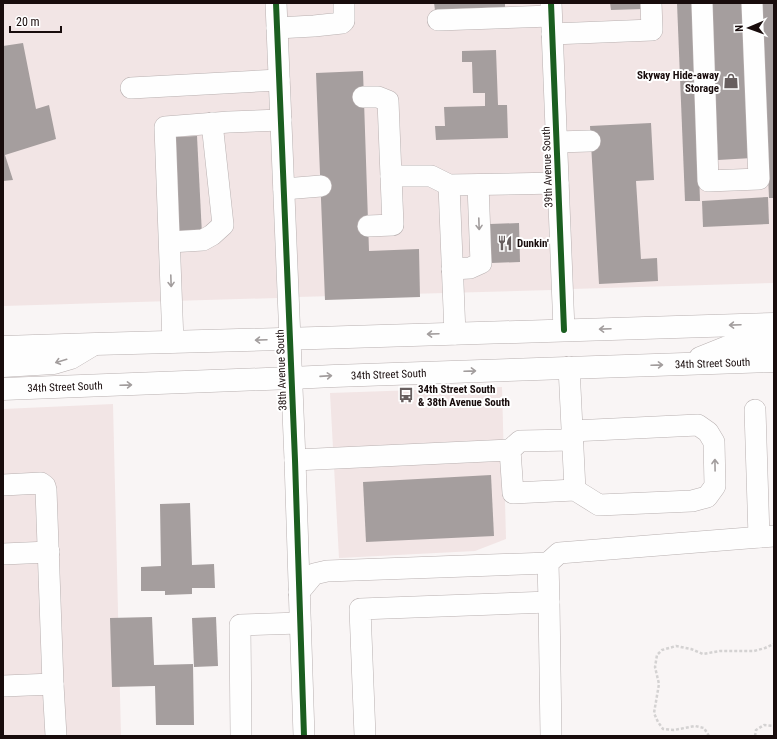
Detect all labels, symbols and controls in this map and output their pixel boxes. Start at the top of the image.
scale bar [10,8,61,34]
north arrow [729,8,769,48]
text: 20 m [16,15,40,29]
text: N [733,24,746,32]
place label: Skyway Hide-away Storage [637,69,719,95]
shop icon: Skyway Hide-away Storage [722,72,740,90]
street label: 39th Avenue South [540,126,555,208]
one-way arrow [476,217,483,230]
restaurant icon: Dunkin' [496,234,514,252]
place label: Dunkin' [517,237,549,250]
one-way arrow [167,274,175,287]
one-way arrow [729,321,742,329]
one-way arrow [599,325,612,333]
street label: 38th Avenue South [274,329,289,411]
one-way arrow [427,331,440,338]
one-way arrow [255,336,268,343]
street label: 34th Street South [675,356,750,371]
one-way arrow [54,358,67,365]
one-way arrow [650,361,663,368]
street label: 34th Street South [351,367,427,382]
one-way arrow [463,367,476,375]
one-way arrow [319,373,332,380]
street label: 34th Street South [27,379,103,395]
one-way arrow [119,381,132,388]
place label: 34th Street South & 38th Avenue South [418,383,510,409]
bus stop icon: 34th Street South & 38th Avenue South [397,386,415,404]
one-way arrow [711,459,719,472]

